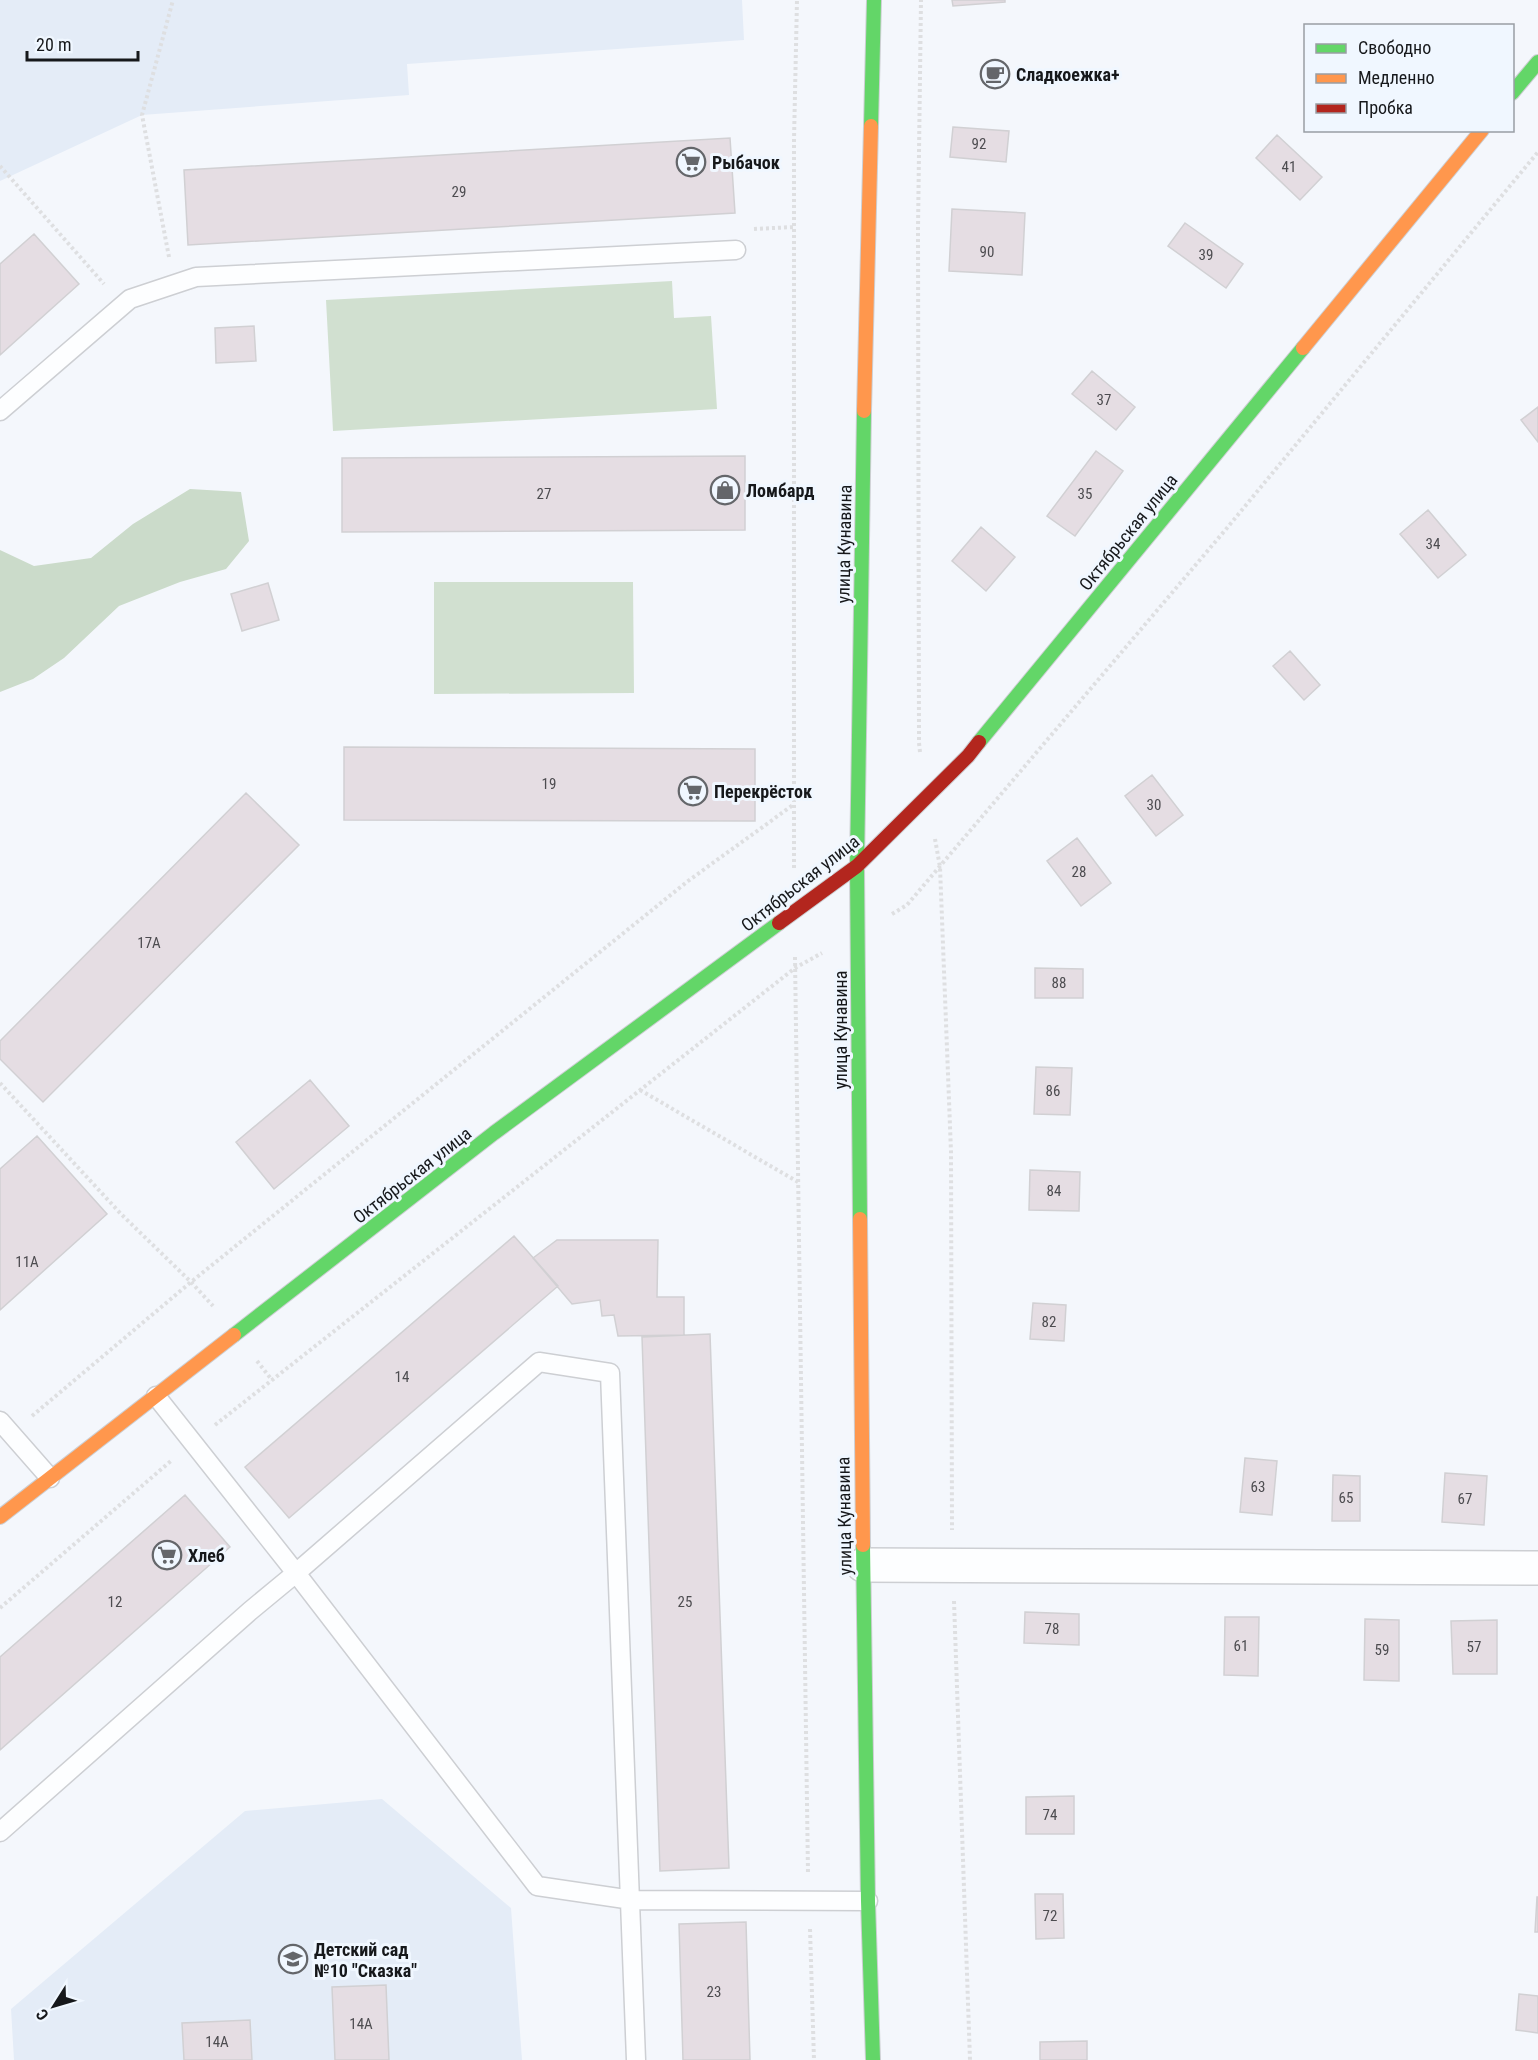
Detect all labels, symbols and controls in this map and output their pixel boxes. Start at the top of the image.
scale bar [27,24,138,62]
legend [1304,24,1514,132]
text: 20 m [36,34,71,55]
text: Свободно [1358,37,1431,58]
cafe icon: Сладкоежка+ [979,58,1011,90]
place label: Сладкоежка+ [1016,64,1120,85]
text: Медленно [1358,67,1435,88]
text: Пробка [1358,97,1413,118]
house number: 92 [972,135,986,153]
supermarket icon: Рыбачок [675,146,707,178]
place label: Рыбачок [712,152,780,173]
house number: 41 [1282,158,1296,176]
house number: 29 [452,183,466,201]
house number: 90 [980,243,994,261]
house number: 39 [1199,246,1213,264]
house number: 37 [1097,391,1111,409]
street label: Октябрьская улица [1075,470,1181,594]
shop icon: Ломбард [709,474,741,506]
place label: Ломбард [746,480,814,501]
street label: улица Кунавина [832,484,856,604]
house number: 27 [537,485,551,503]
house number: 35 [1078,485,1092,503]
house number: 34 [1426,535,1440,553]
house number: 19 [542,775,556,793]
supermarket icon: Перекрёсток [677,775,709,807]
place label: Перекрёсток [714,781,812,802]
house number: 30 [1147,796,1161,814]
street label: Октябрьская улица [737,830,863,936]
house number: 28 [1072,863,1086,881]
house number: 17А [137,934,161,952]
street label: улица Кунавина [830,971,851,1089]
house number: 88 [1052,974,1066,992]
house number: 86 [1046,1082,1060,1100]
street label: Октябрьская улица [349,1122,475,1228]
house number: 84 [1047,1182,1061,1200]
house number: 11А [15,1253,39,1271]
house number: 82 [1042,1313,1056,1331]
house number: 14 [395,1368,409,1386]
street label: улица Кунавина [832,1456,856,1576]
house number: 63 [1251,1478,1265,1496]
house number: 65 [1339,1489,1353,1507]
house number: 67 [1458,1490,1472,1508]
supermarket icon: Хлеб [151,1539,183,1571]
place label: Хлеб [188,1545,225,1566]
house number: 12 [108,1593,122,1611]
house number: 25 [678,1593,692,1611]
house number: 78 [1045,1620,1059,1638]
house number: 61 [1234,1637,1248,1655]
house number: 57 [1467,1638,1481,1656]
house number: 59 [1375,1641,1389,1659]
house number: 74 [1043,1806,1057,1824]
house number: 72 [1043,1907,1057,1925]
place label: Детский сад №10 "Сказка" [314,1939,417,1981]
school or university icon: Детский сад №10 "Сказка" [277,1943,309,1975]
north arrow [24,1976,84,2036]
house number: 23 [707,1983,721,2001]
text: С [32,2005,53,2024]
house number: 14А [349,2015,373,2033]
house number: 14А [205,2033,229,2051]

